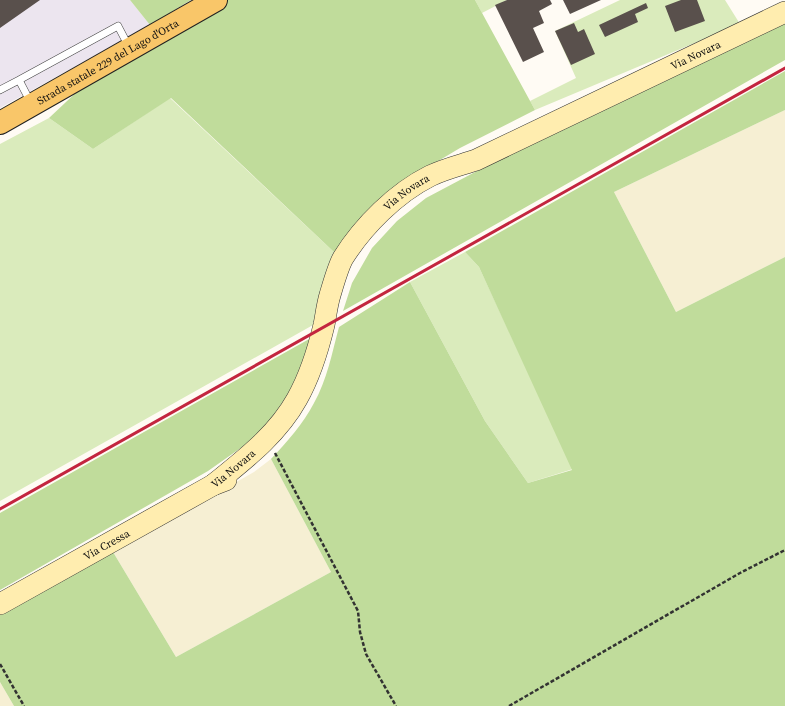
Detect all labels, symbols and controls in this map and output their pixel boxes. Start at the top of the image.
street label: Strada statale 229 del Lago d'Orta [34,15,182,108]
street label: Via Novara [668,36,723,73]
street label: Via Novara [380,170,432,214]
street label: Via Novara [208,445,259,491]
street label: Via Cressa [81,525,133,563]

